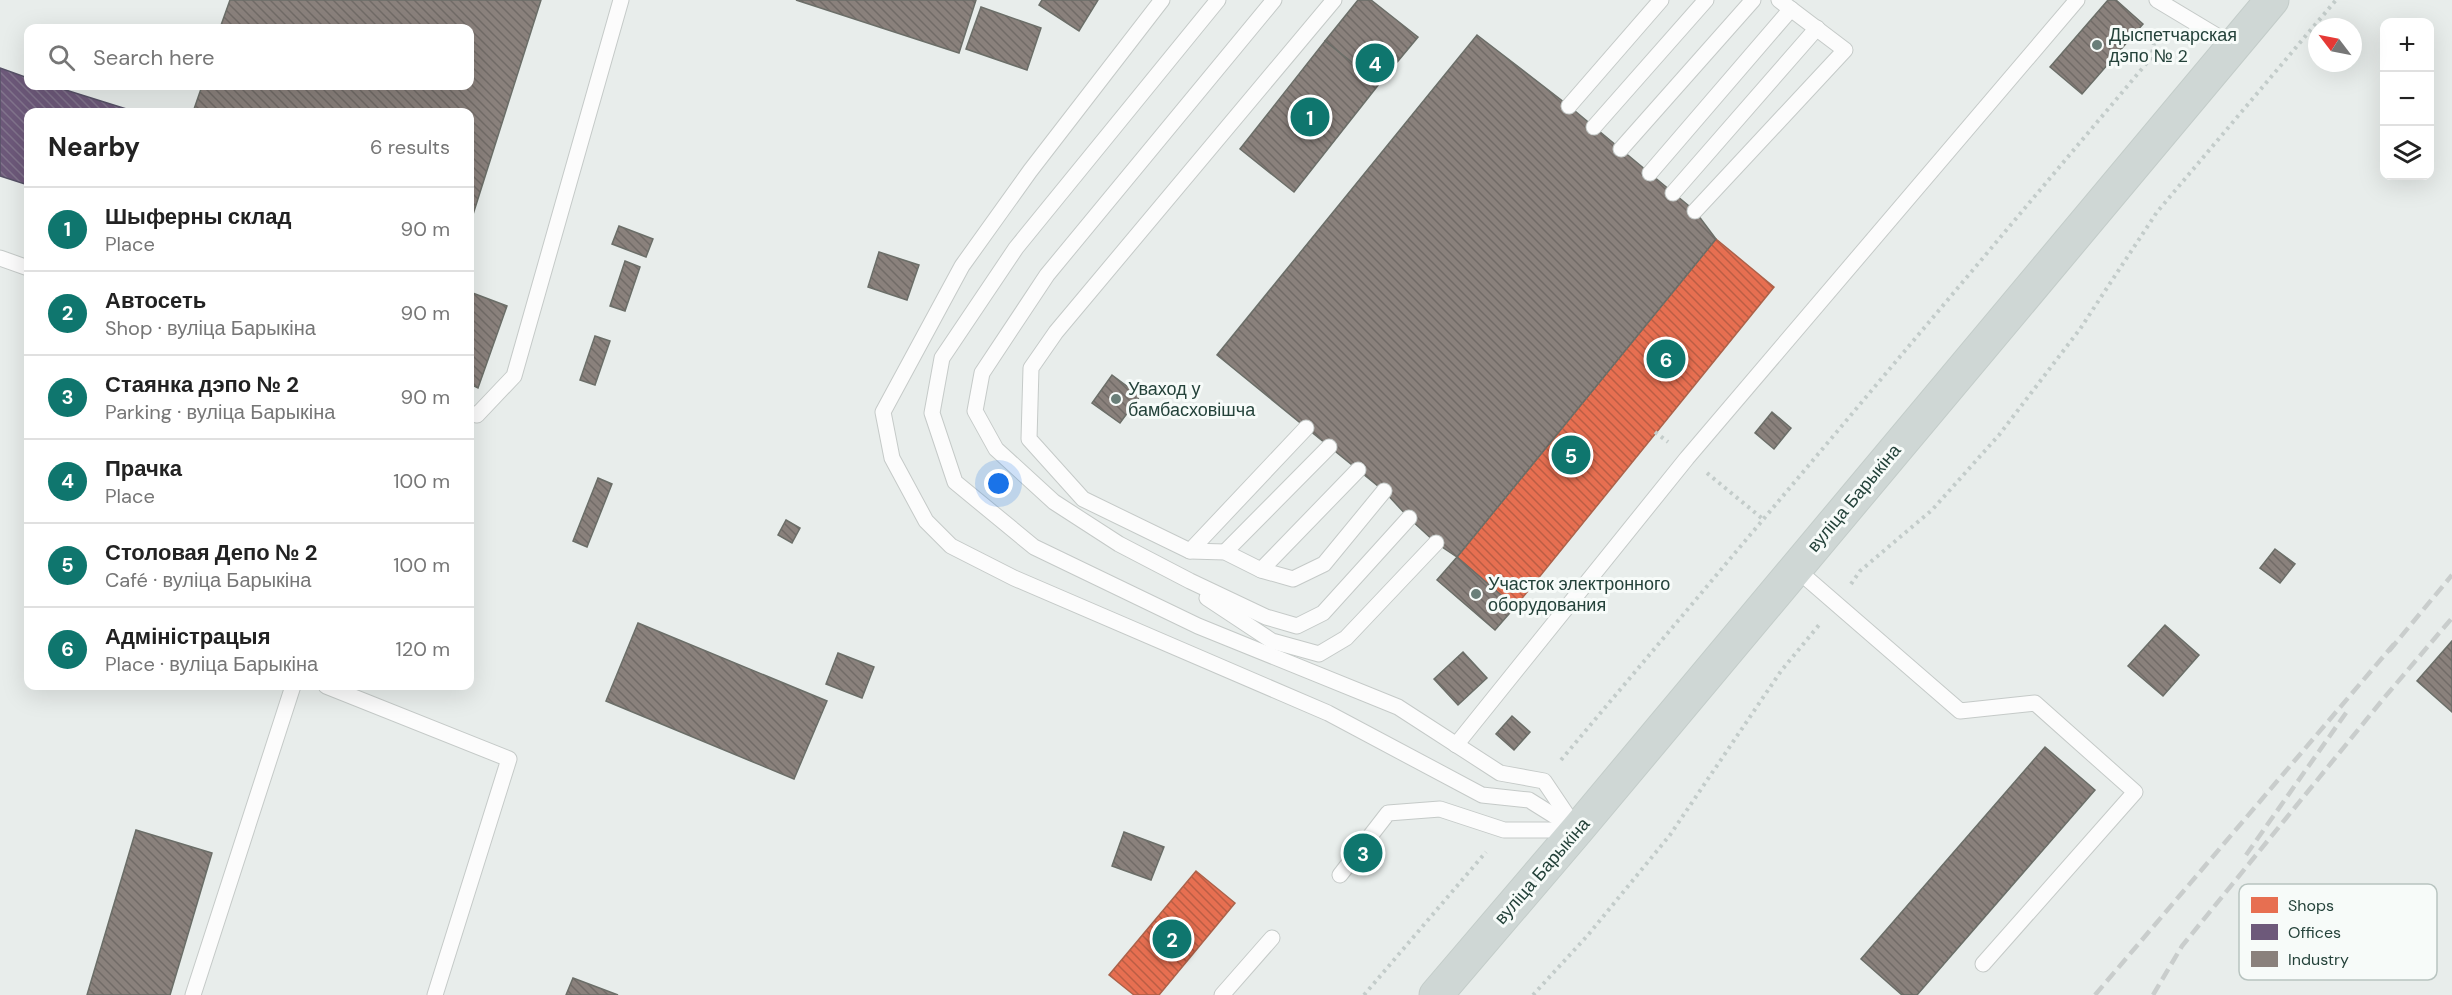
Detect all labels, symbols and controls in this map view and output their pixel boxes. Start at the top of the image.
north arrow [2308,18,2362,72]
map controls [2380,18,2434,180]
button: + [2380,18,2434,72]
place label: Дыспетчарская дэпо № 2 [2109,23,2237,68]
search box [24,24,474,90]
marker: Дыспетчарская дэпо № 2 [2090,38,2104,52]
pin: 4 [1356,40,1394,86]
icon: search [45,41,78,74]
text: Search here [93,43,214,72]
button: − [2380,72,2434,126]
pin: 1 [1290,94,1330,140]
button: layers [2380,126,2434,180]
text: Nearby [48,130,140,164]
text: 6 results [370,134,450,160]
text: Шыферны склад [105,202,291,231]
text: 1 [64,216,71,242]
text: 90 m [401,216,450,242]
text: Place [105,231,155,257]
text: Автосеть [105,286,206,315]
text: 2 [62,300,73,326]
text: 90 m [401,300,450,326]
text: Shop · вуліца Барыкіна [105,315,316,341]
pin: 6 [1646,336,1686,382]
text: Стаянка дэпо № 2 [105,370,299,399]
place label: Уваход у бамбасховішча [1128,377,1256,422]
text: 3 [61,384,74,410]
text: 90 m [401,384,450,410]
marker: Уваход у бамбасховішча [1109,392,1123,406]
text: Parking · вуліца Барыкіна [105,399,335,425]
pin: 5 [1552,432,1590,478]
street label: вуліца Барыкіна [1802,438,1907,557]
text: Прачка [105,454,182,483]
text: 4 [61,468,74,494]
text: 100 m [393,468,450,494]
your location [984,469,1013,498]
text: Place [105,483,155,509]
text: Столовая Депо № 2 [105,538,317,567]
text: 5 [61,552,74,578]
text: 100 m [393,552,450,578]
text: Café · вуліца Барыкіна [105,567,311,593]
place label: Участок электронного оборудования [1488,572,1670,617]
marker: Участок электронного оборудования [1469,587,1483,601]
text: Адміністрацыя [105,622,270,651]
text: 6 [61,636,74,662]
text: 120 m [396,636,450,662]
text: Place · вуліца Барыкіна [105,651,318,677]
street label: вуліца Барыкіна [1489,812,1596,929]
pin: 3 [1344,830,1382,876]
legend [2239,884,2437,980]
text: Shops [2288,895,2334,916]
pin: 2 [1152,916,1192,962]
text: Offices [2288,922,2341,943]
text: Industry [2288,949,2349,970]

